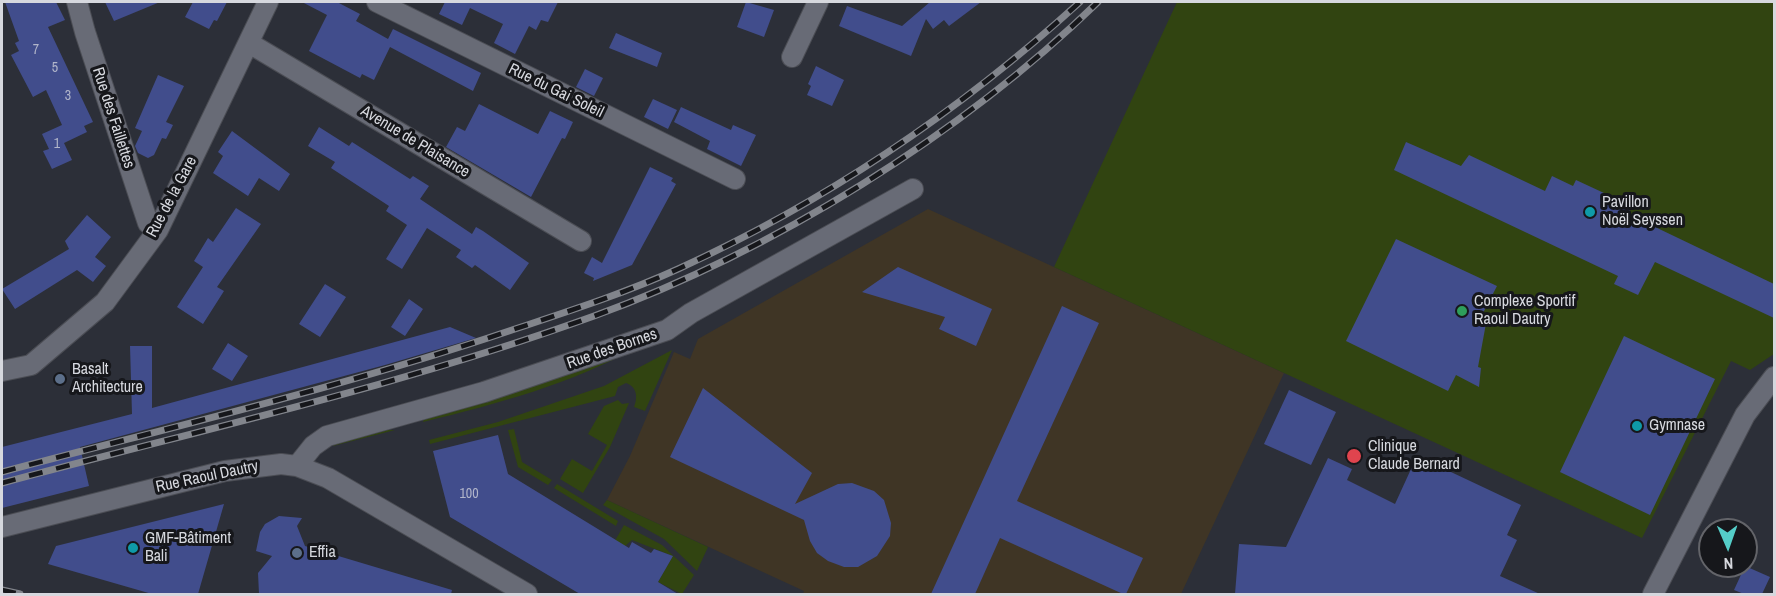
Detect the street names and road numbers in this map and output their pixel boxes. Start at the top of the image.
street label: Rue du Gai Soleil [505,60,607,122]
street label: Rue des Faillettes [88,65,138,171]
street label: Avenue de Plaisance [357,102,473,182]
street label: Rue de la Gare [143,153,201,241]
street label: Rue des Bornes [564,325,660,373]
street label: Rue Raoul Dautry [154,457,260,497]

